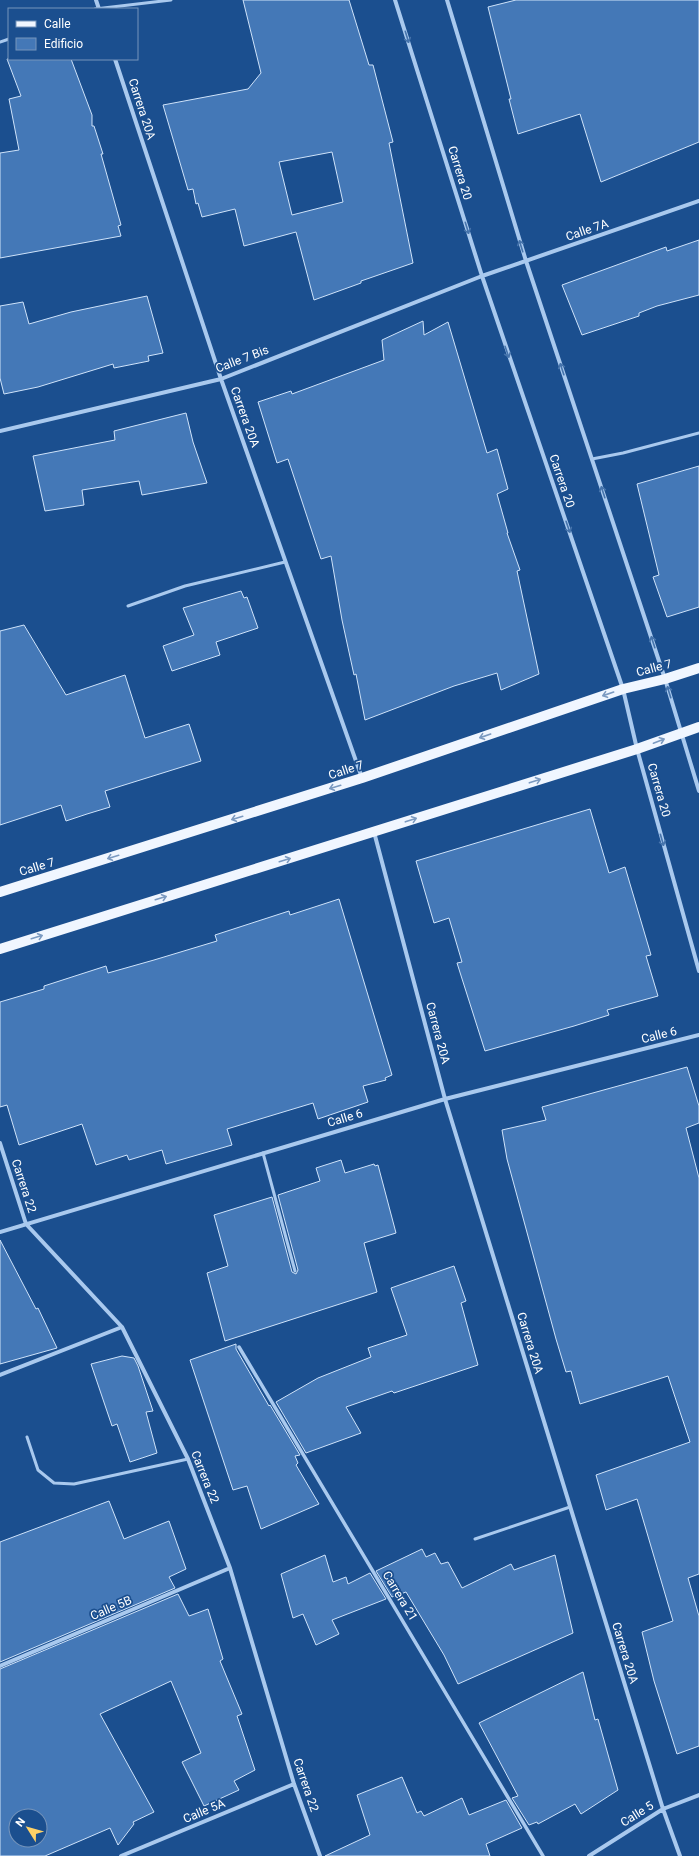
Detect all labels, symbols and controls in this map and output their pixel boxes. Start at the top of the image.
legend [8,8,138,60]
text: Calle [44,17,71,31]
one-way arrow [404,31,411,44]
text: Edificio [44,37,83,51]
street label: Carrera 20A [126,77,159,141]
street label: Carrera 20 [445,144,475,202]
street label: Calle 7A [564,216,610,244]
one-way arrow [464,221,471,234]
one-way arrow [517,239,524,252]
street label: Calle 7 Bis [213,342,271,376]
one-way arrow [504,345,512,357]
one-way arrow [558,363,565,376]
street label: Carrera 20A [228,385,262,449]
street label: Carrera 20 [546,452,578,510]
one-way arrow [599,486,606,499]
one-way arrow [564,521,572,533]
one-way arrow [649,636,656,649]
street label: Calle 7 [635,656,674,679]
one-way arrow [665,686,672,699]
one-way arrow [602,691,614,699]
one-way arrow [479,733,491,741]
one-way arrow [652,736,664,744]
street label: Calle 7 [327,758,366,782]
street label: Carrera 20 [645,761,673,819]
one-way arrow [528,777,541,784]
one-way arrow [329,784,342,791]
one-way arrow [231,815,244,822]
one-way arrow [404,816,417,823]
one-way arrow [659,834,667,847]
one-way arrow [107,854,120,861]
street label: Calle 7 [18,855,57,879]
one-way arrow [279,856,292,863]
one-way arrow [155,894,168,901]
one-way arrow [31,933,44,940]
street label: Carrera 20A [423,1001,453,1066]
street label: Calle 6 [640,1024,679,1046]
street label: Calle 6 [326,1106,365,1130]
street label: Carrera 22 [9,1157,39,1215]
street label: Carrera 20A [514,1311,546,1376]
street label: Carrera 22 [188,1449,222,1506]
street label: Carrera 21 [380,1569,420,1623]
street label: Calle 5B [88,1593,134,1623]
street label: Carrera 20A [609,1621,641,1686]
street label: Carrera 22 [290,1756,322,1814]
street label: Calle 5A [181,1796,227,1826]
street label: Calle 5 [618,1798,656,1830]
north arrow [8,1808,48,1848]
text: N [13,1815,28,1829]

